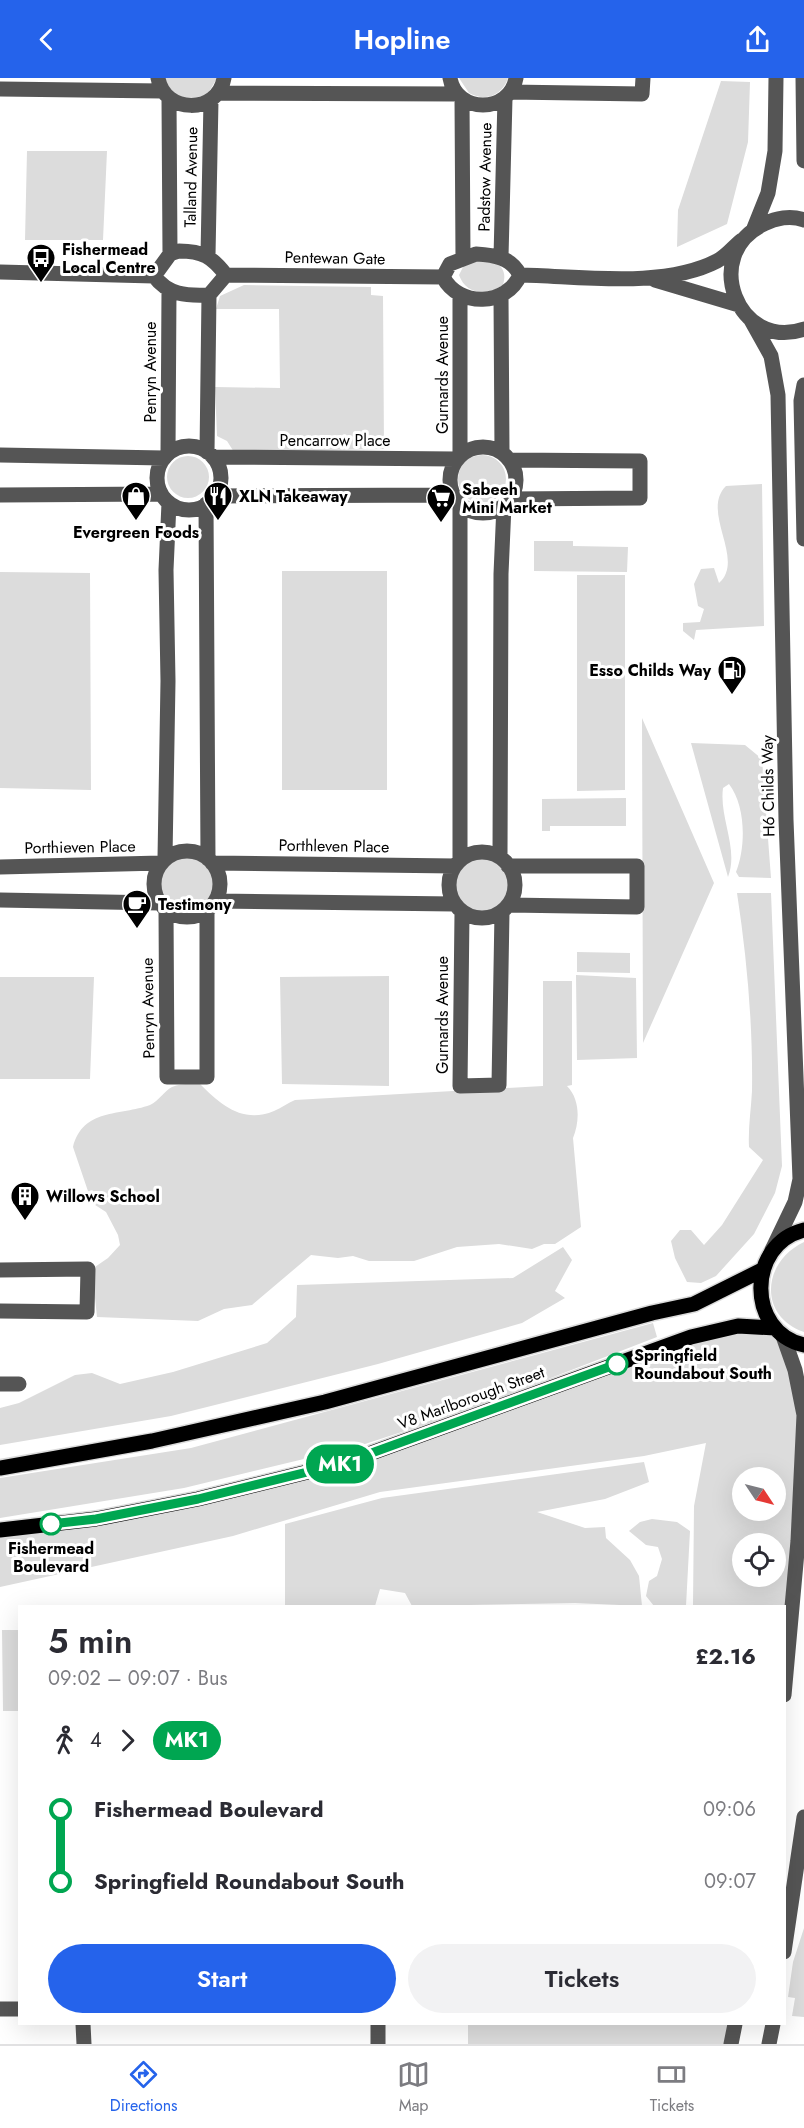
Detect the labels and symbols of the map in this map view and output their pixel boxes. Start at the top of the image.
street label: Padstow Avenue [473,122,497,232]
street label: Talland Avenue [179,126,203,228]
place label: Fishermead Local Centre [62,238,156,279]
bus stop icon: Fishermead Local Centre [25,242,57,284]
street label: Pentewan Gate [284,246,386,270]
street label: Gurnards Avenue [431,316,454,434]
street label: Penryn Avenue [139,322,162,422]
street label: Pencarrow Place [279,429,391,452]
place label: Sabeeh Mini Market [462,478,553,519]
shop icon: Evergreen Foods [120,480,152,522]
restaurant icon: XLN Takeaway [202,480,234,522]
supermarket icon: Sabeeh Mini Market [425,482,457,524]
place label: XLN Takeaway [239,485,348,508]
place label: Evergreen Foods [73,521,199,544]
fuel station icon: Esso Childs Way [716,654,748,696]
place label: Esso Childs Way [589,659,712,682]
street label: H6 Childs Way [756,734,780,837]
street label: Porthleven Place [278,834,390,858]
street label: Porthieven Place [24,835,136,859]
cafe icon: Testimony [121,888,153,930]
place label: Testimony [158,893,232,916]
street label: Gurnards Avenue [431,956,454,1074]
street label: Penryn Avenue [136,957,160,1059]
building icon: Willows School [9,1180,41,1222]
place label: Willows School [46,1185,160,1208]
place label: Springfield Roundabout South [634,1344,772,1385]
marker: Springfield Roundabout South [606,1353,628,1375]
street label: V8 Marlborough Street [394,1361,548,1435]
line badge: MK1 [306,1444,374,1484]
north arrow [732,1467,786,1521]
marker: Fishermead Boulevard [40,1513,62,1535]
place label: Fishermead Boulevard [8,1537,94,1578]

